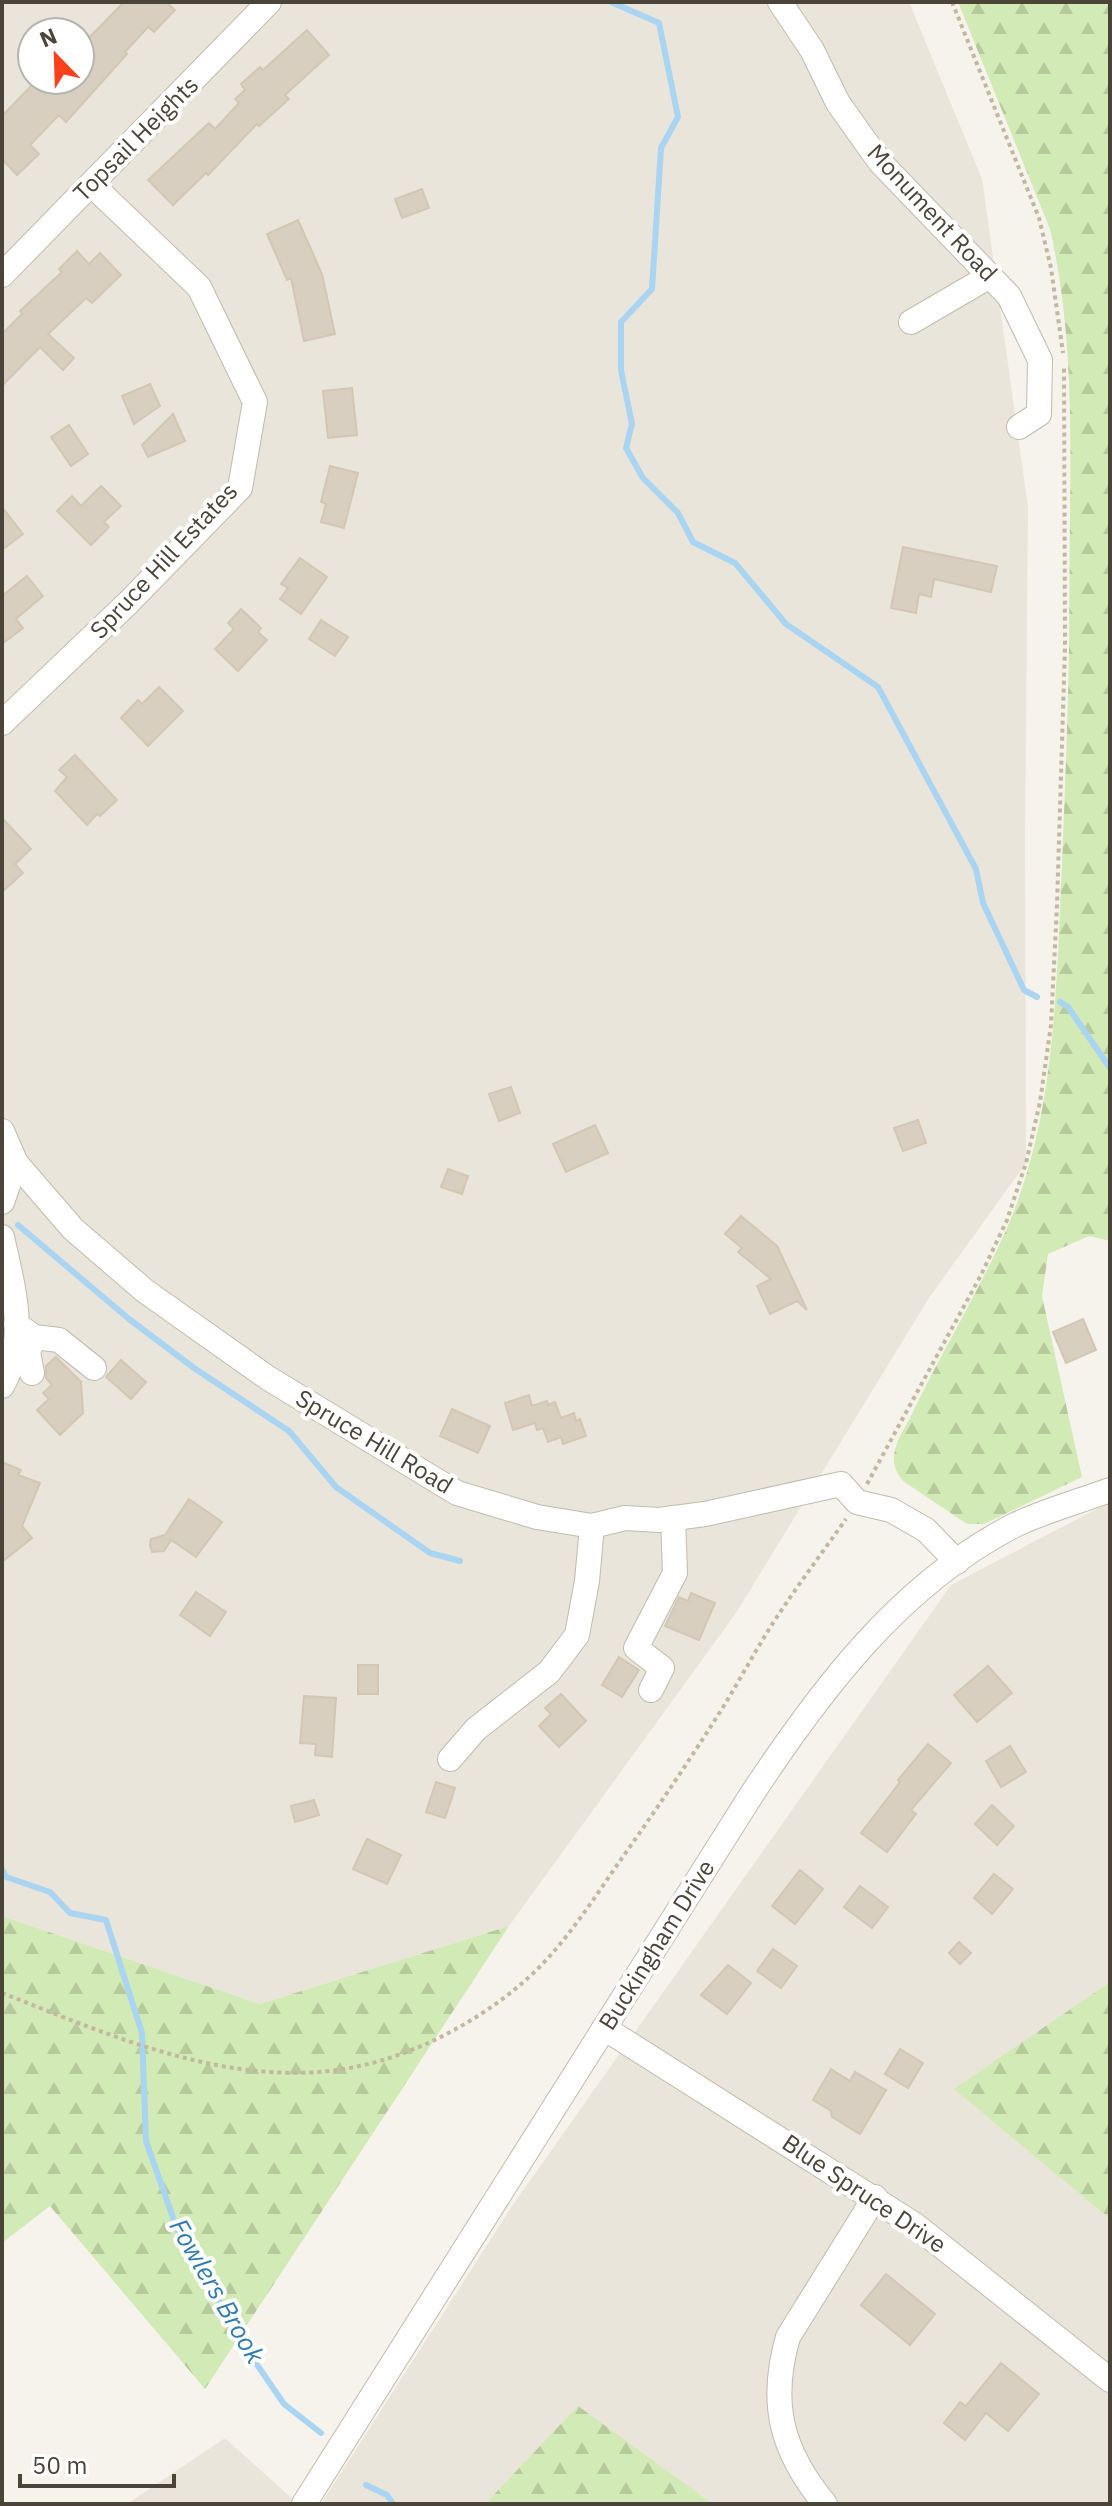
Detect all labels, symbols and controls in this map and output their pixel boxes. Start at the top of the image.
north arrow [16,16,96,96]
text: N [35,21,61,54]
street label: Topsail Heights [66,69,205,208]
street label: Monument Road [861,137,1005,288]
street label: Spruce Hill Estates [82,475,244,645]
street label: Spruce Hill Road [290,1382,459,1501]
street label: Buckingham Drive [591,1853,721,2036]
street label: Blue Spruce Drive [776,2126,953,2260]
water label: Fowlers Brook [163,2212,273,2370]
scale bar [20,2438,174,2488]
text: 50 m [32,2449,87,2481]

